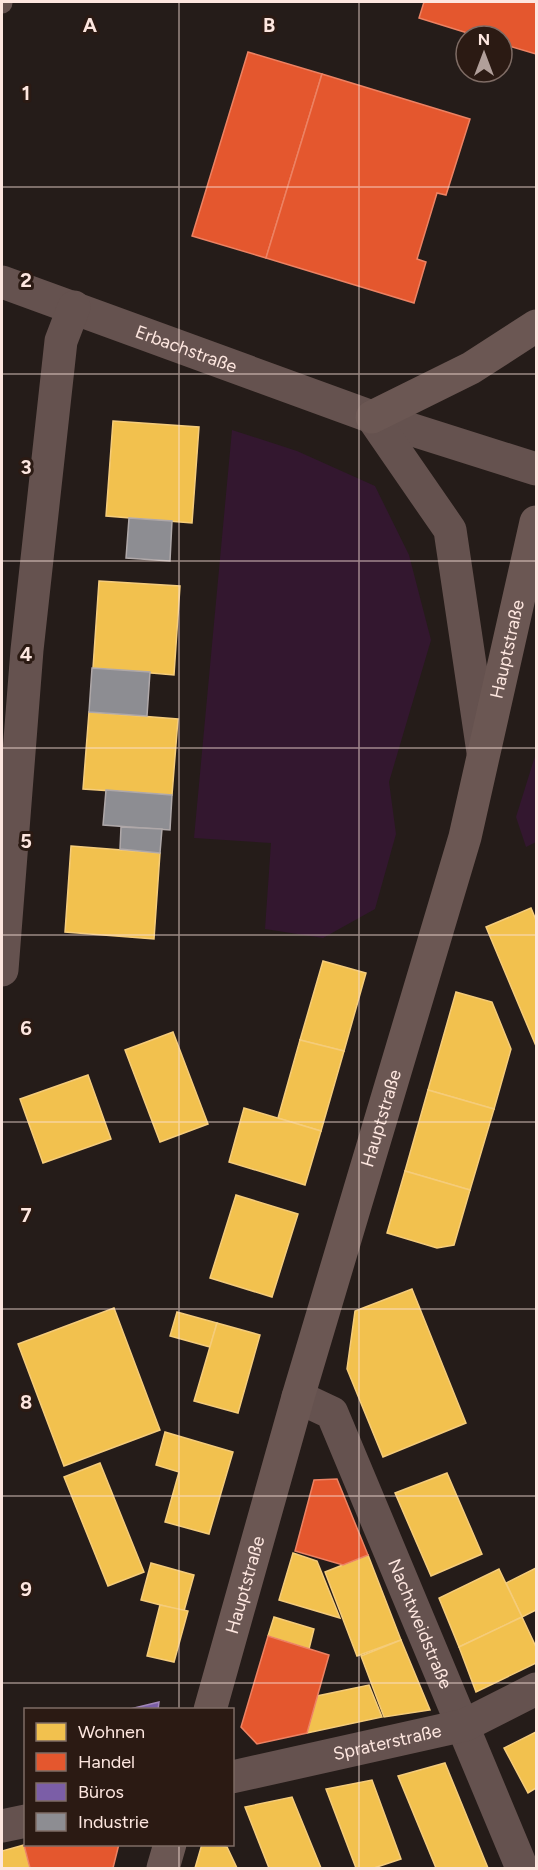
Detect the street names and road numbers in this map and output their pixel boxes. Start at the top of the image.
street label: Erbachstraße [132,321,240,378]
street label: Hauptstraße [486,598,529,701]
street label: Hauptstraße [356,1067,406,1170]
street label: Hauptstraße [221,1533,269,1636]
street label: Nachtweidstraße [383,1556,457,1692]
street label: Spraterstraße [331,1720,443,1765]

